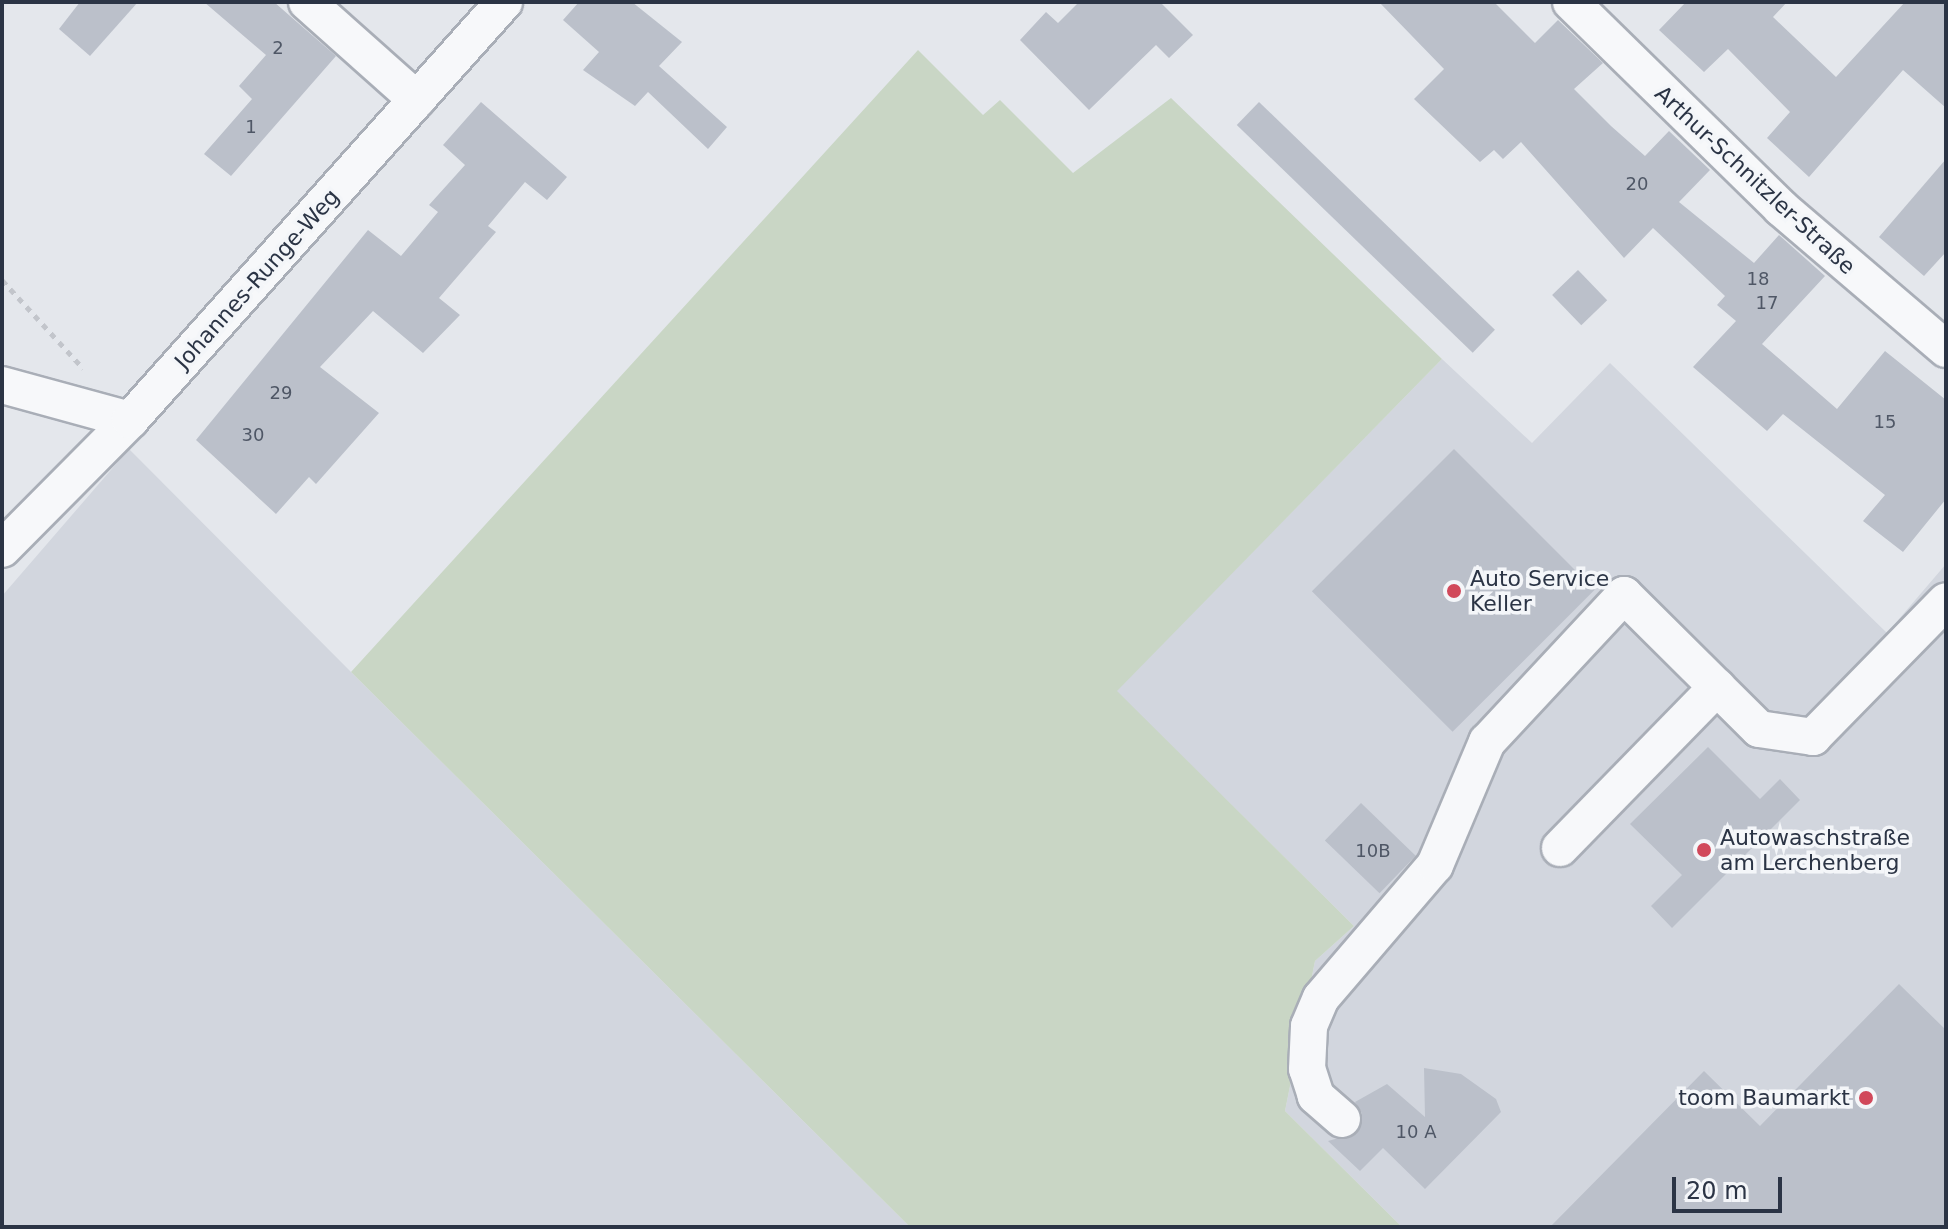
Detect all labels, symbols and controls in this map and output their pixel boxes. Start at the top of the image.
house number: 2 [272,37,284,59]
street label: Arthur-Schnitzler-Straße [1649,80,1861,280]
house number: 1 [245,116,257,138]
house number: 20 [1626,173,1648,195]
street label: Johannes-Runge-Weg [169,184,345,374]
house number: 18 [1747,268,1769,290]
house number: 17 [1756,292,1778,314]
house number: 29 [270,382,292,404]
house number: 15 [1874,411,1896,433]
house number: 30 [242,424,264,446]
place label: Auto Service Keller [1470,565,1609,616]
marker: Auto Service Keller [1445,582,1463,600]
place label: Autowaschstraße am Lerchenberg [1720,824,1910,876]
house number: 10B [1355,840,1391,862]
marker: Autowaschstraße am Lerchenberg [1695,841,1713,859]
place label: toom Baumarkt [1678,1085,1850,1111]
marker: toom Baumarkt [1857,1089,1875,1107]
house number: 10 A [1396,1121,1436,1143]
scale bar [1676,1161,1786,1211]
text: 20 m [1686,1177,1748,1205]

